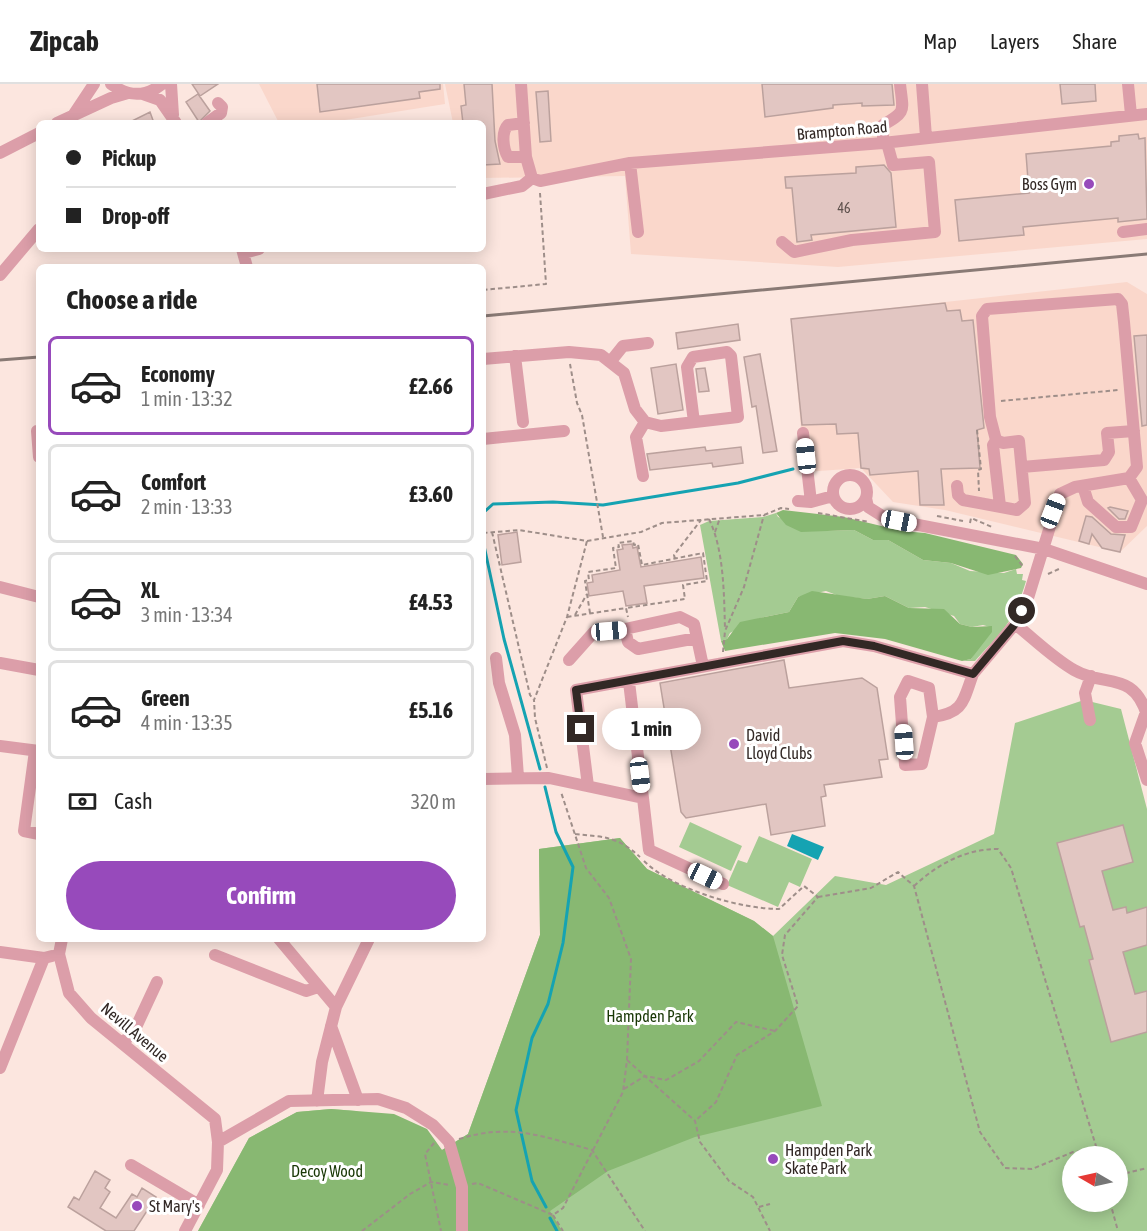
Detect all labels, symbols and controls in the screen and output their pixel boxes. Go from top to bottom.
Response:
text: Zipcab [30,25,99,57]
text: Map [923,29,957,53]
text: Layers [990,29,1040,53]
text: Share [1073,29,1117,53]
street label: Brampton Road [796,117,888,144]
text: Pickup [102,145,157,171]
place label: Boss Gym [1022,175,1077,194]
marker: Boss Gym [1082,177,1096,191]
house number: 46 [837,200,851,216]
text: Drop-off [102,203,169,229]
text: Choose a ride [66,284,198,315]
icon: car [69,359,123,413]
text: Economy [141,361,215,387]
text: £2.66 [409,373,453,399]
text: 1 min · 13:32 [141,387,233,410]
car [795,437,817,475]
icon: car [69,467,123,521]
text: Comfort [141,469,206,495]
text: £3.60 [409,481,453,507]
car [1038,491,1068,531]
text: 2 min · 13:33 [141,495,233,518]
car [880,509,918,533]
icon: car [69,575,123,629]
text: XL [141,577,159,603]
text: £4.53 [409,589,453,615]
route start [1008,597,1035,624]
text: 3 min · 13:34 [141,603,233,626]
car [590,620,628,642]
icon: car [69,683,123,737]
text: Green [141,685,190,711]
text: £5.16 [409,697,453,723]
callout: 1 min [602,708,701,750]
text: 4 min · 13:35 [141,711,233,734]
route end [567,715,594,742]
text: 1 min [631,717,672,740]
car [894,723,914,761]
place label: David Lloyd Clubs [746,726,813,763]
marker: David Lloyd Clubs [727,737,741,751]
car [629,756,651,794]
icon: cash [66,785,99,818]
text: Cash [114,788,153,814]
text: 320 m [411,790,456,813]
car [685,860,725,892]
button: Confirm [66,861,456,930]
street label: Nevill Avenue [98,999,172,1065]
park label: Hampden Park [606,1007,694,1026]
place label: Hampden Park Skate Park [785,1141,872,1177]
north arrow [1062,1146,1128,1212]
map controls [1062,1146,1128,1212]
marker: Hampden Park Skate Park [766,1152,780,1166]
park label: Decoy Wood [291,1162,363,1181]
place label: St Mary's [149,1197,201,1216]
marker: St Mary's [130,1199,144,1213]

